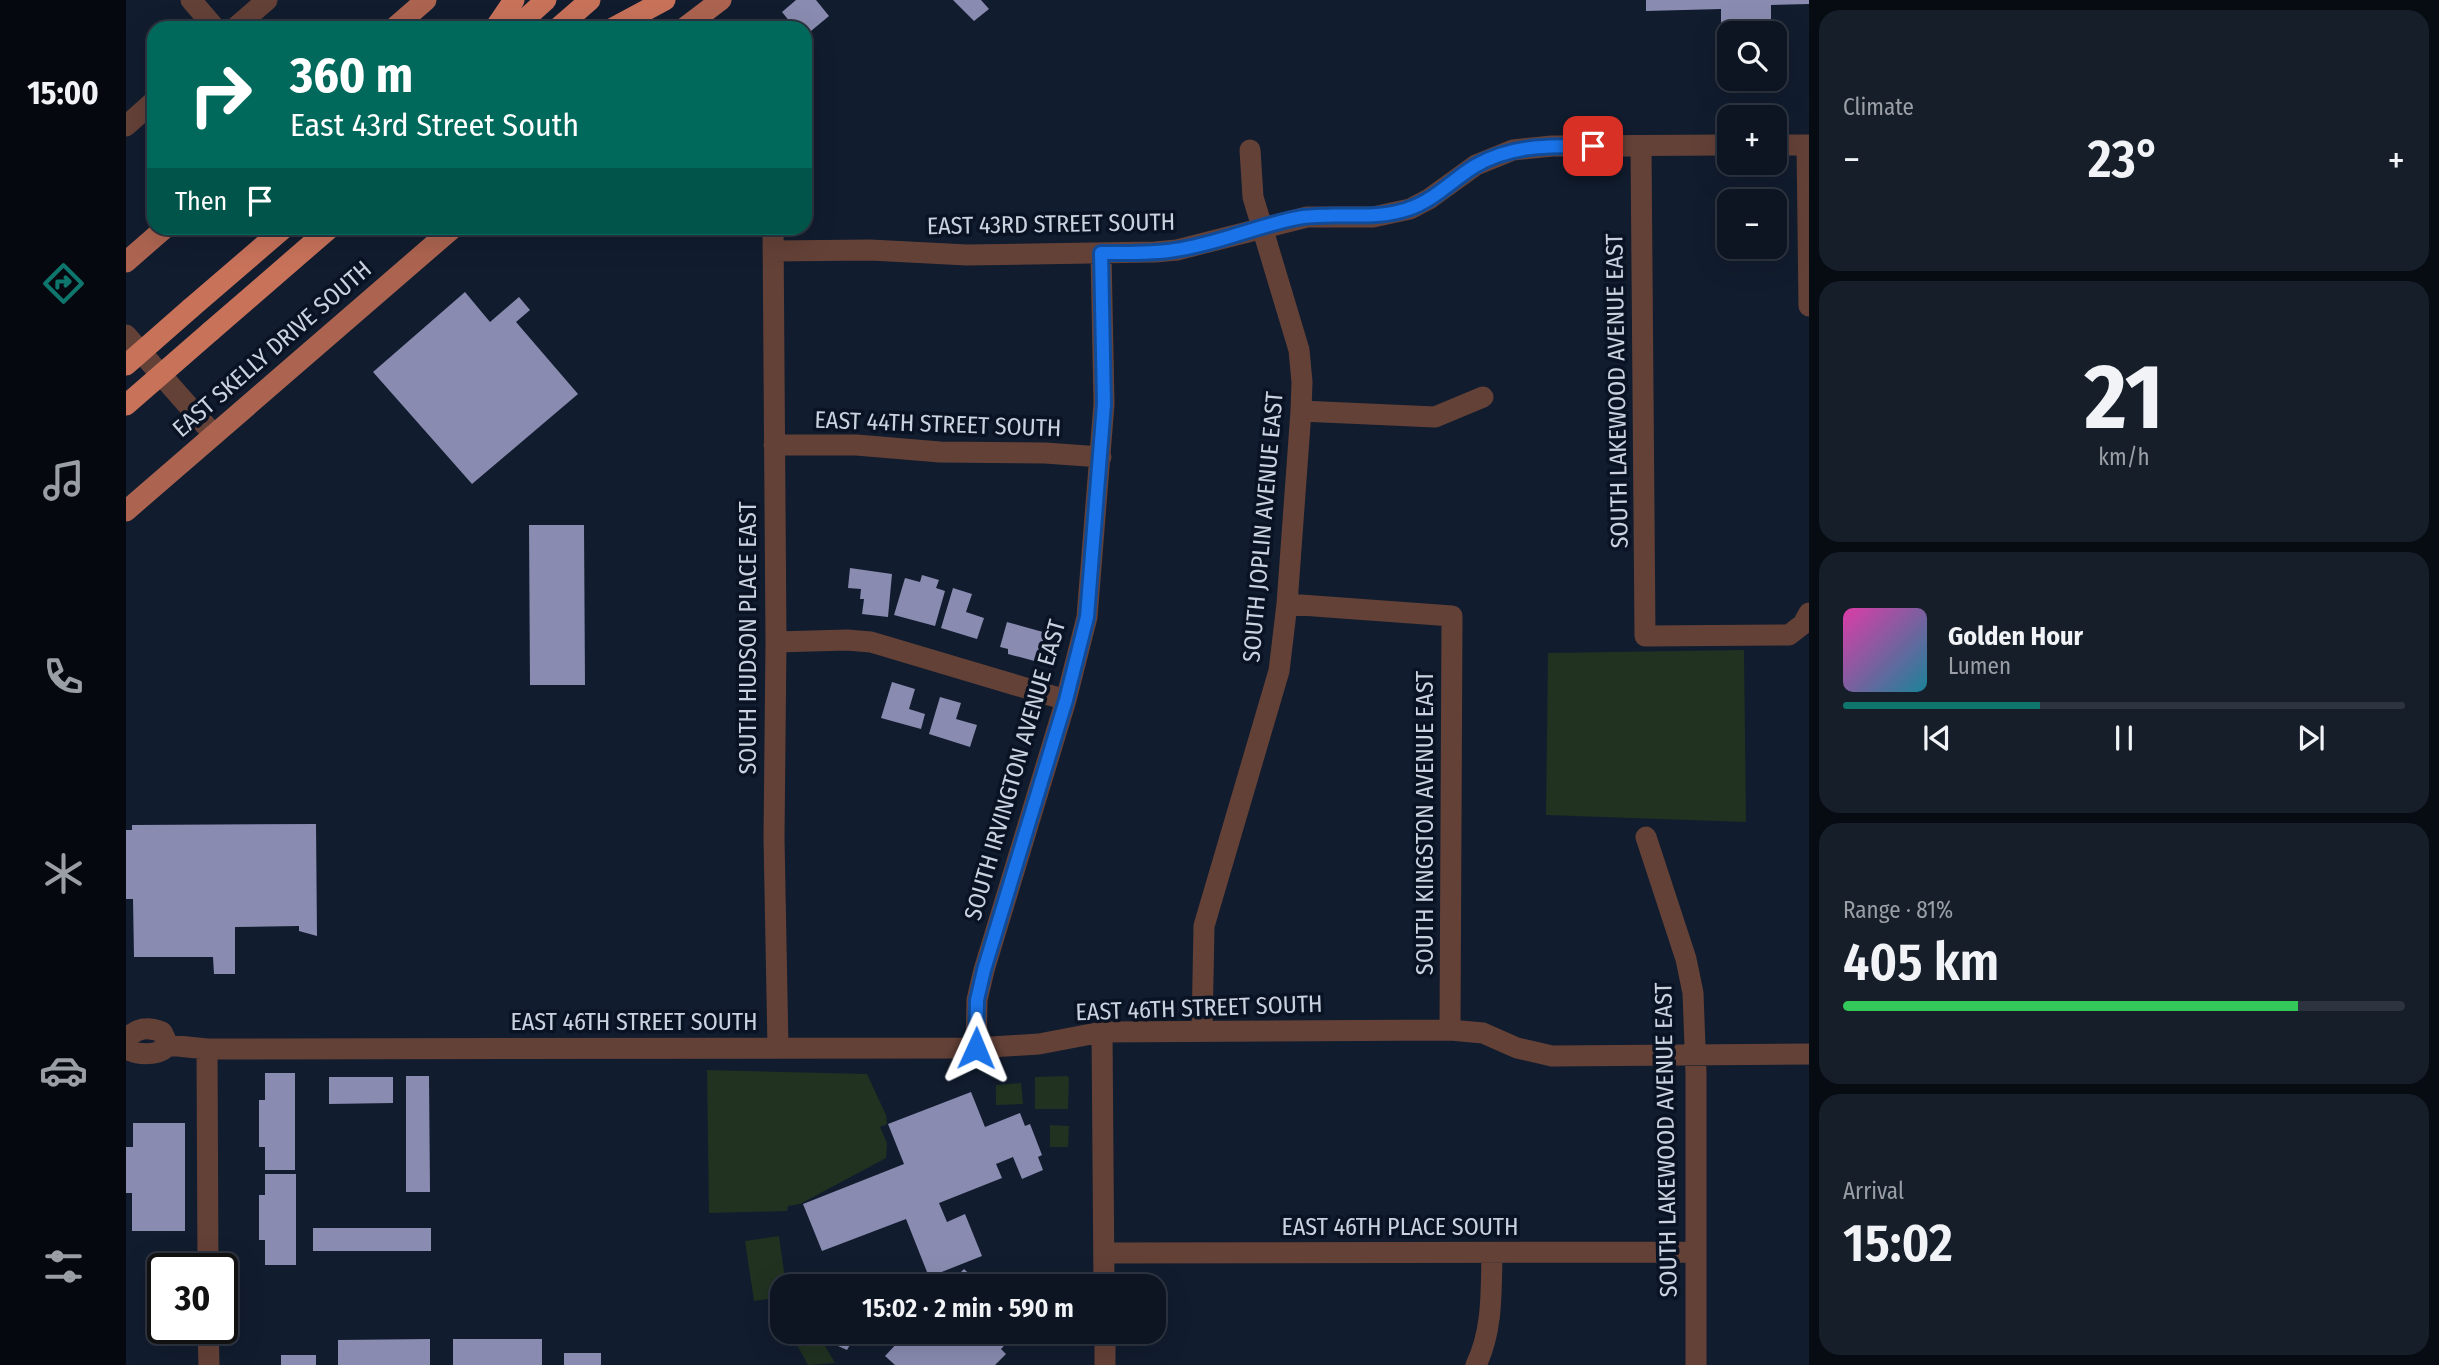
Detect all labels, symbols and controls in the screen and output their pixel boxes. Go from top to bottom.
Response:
map controls [1717,21,1787,259]
button: search [1717,21,1787,91]
text: 360 m [290,46,413,105]
icon: right [175,49,266,140]
text: 15:00 [27,74,99,112]
text: Climate [1843,93,1914,121]
button: + [1717,105,1787,175]
text: East 43rd Street South [290,106,579,144]
pin [1563,116,1623,176]
icon: arrive [1574,127,1612,165]
text: 23° [2088,128,2160,191]
text: − [1843,137,1860,183]
text: + [2388,137,2405,183]
icon: arrive [241,182,279,220]
text: Then [175,186,227,217]
button: − [1717,189,1787,259]
street label: EAST 43RD STREET SOUTH [927,208,1175,240]
street label: SOUTH LAKEWOOD AVENUE EAST [1600,233,1634,549]
street label: EAST SKELLY DRIVE SOUTH [167,255,377,443]
icon: directions [39,259,88,308]
text: 21 [2084,343,2164,452]
street label: SOUTH JOPLIN AVENUE EAST [1237,391,1289,663]
street label: EAST 44TH STREET SOUTH [814,406,1062,442]
text: km/h [2098,443,2150,471]
icon: music [39,456,88,505]
street label: SOUTH HUDSON PLACE EAST [734,501,762,775]
street label: SOUTH IRVINGTON AVENUE EAST [959,617,1071,923]
text: Golden Hour [1948,621,2083,652]
icon: phone [39,652,88,701]
text: Lumen [1948,652,2011,680]
street label: SOUTH KINGSTON AVENUE EAST [1411,671,1439,975]
icon: previous [1918,719,1956,757]
icon: pause [2105,719,2143,757]
icon: next [2292,719,2330,757]
icon: climate [39,849,88,898]
text: Range · 81% [1843,896,1953,924]
text: 405 km [1843,931,1999,994]
street label: SOUTH LAKEWOOD AVENUE EAST [1649,982,1683,1298]
street label: EAST 46TH STREET SOUTH [1075,990,1323,1026]
street label: EAST 46TH STREET SOUTH [510,1008,758,1036]
position arrow [939,1011,1013,1085]
icon: car [39,1046,88,1095]
text: Arrival [1843,1177,1904,1205]
text: 15:02 [1843,1212,1953,1275]
street label: EAST 46TH PLACE SOUTH [1281,1213,1519,1241]
icon: filters [39,1242,88,1291]
speed limit sign: 30 [147,1253,238,1344]
text: 15:02 · 2 min · 590 m [862,1293,1074,1324]

